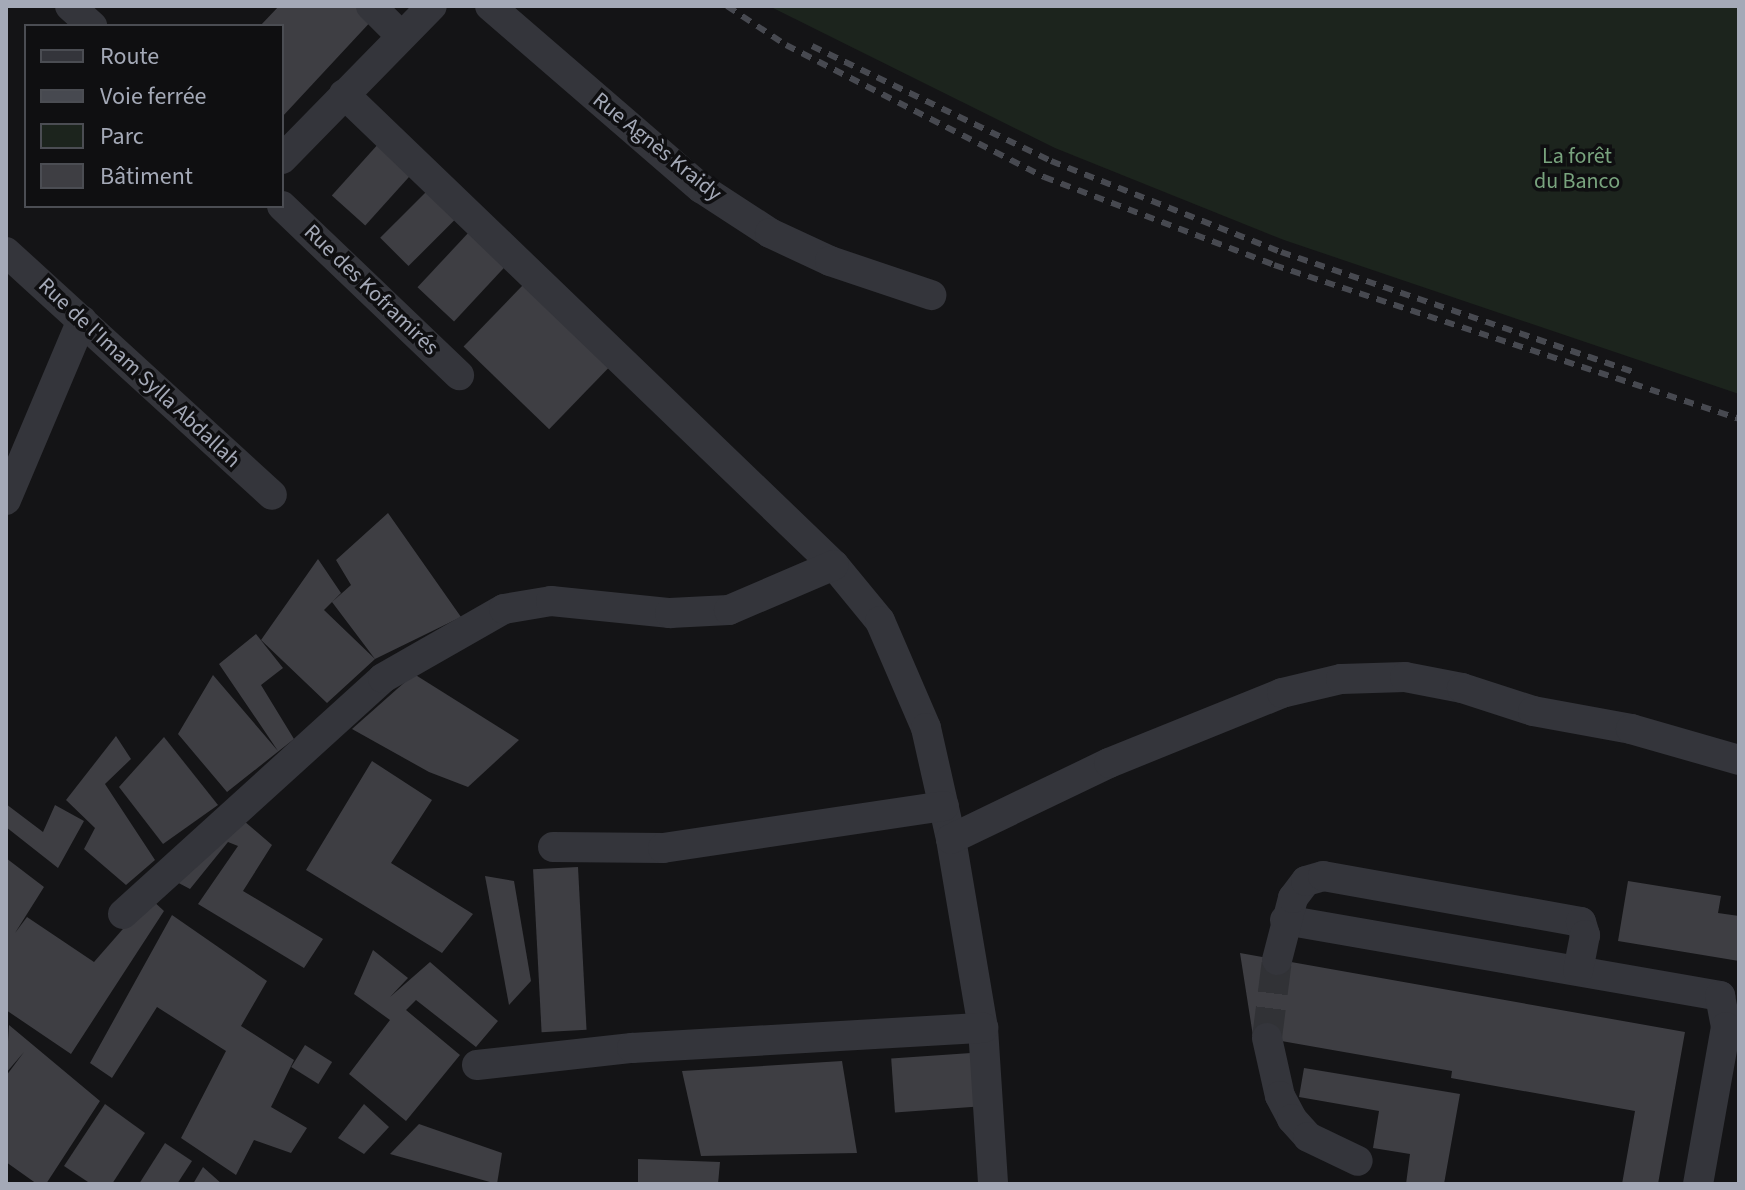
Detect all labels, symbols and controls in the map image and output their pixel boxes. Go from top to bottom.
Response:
legend [24,24,284,208]
text: Route [100,39,159,74]
text: Voie ferrée [100,79,207,114]
street label: Rue Agnès Kraidy [587,87,727,207]
text: Parc [100,119,144,154]
park label: La forêt du Banco [1534,143,1620,194]
text: Bâtiment [100,159,193,194]
street label: Rue des Koframirés [298,219,444,361]
street label: Rue de l'Imam Sylla Abdallah [33,272,245,474]

